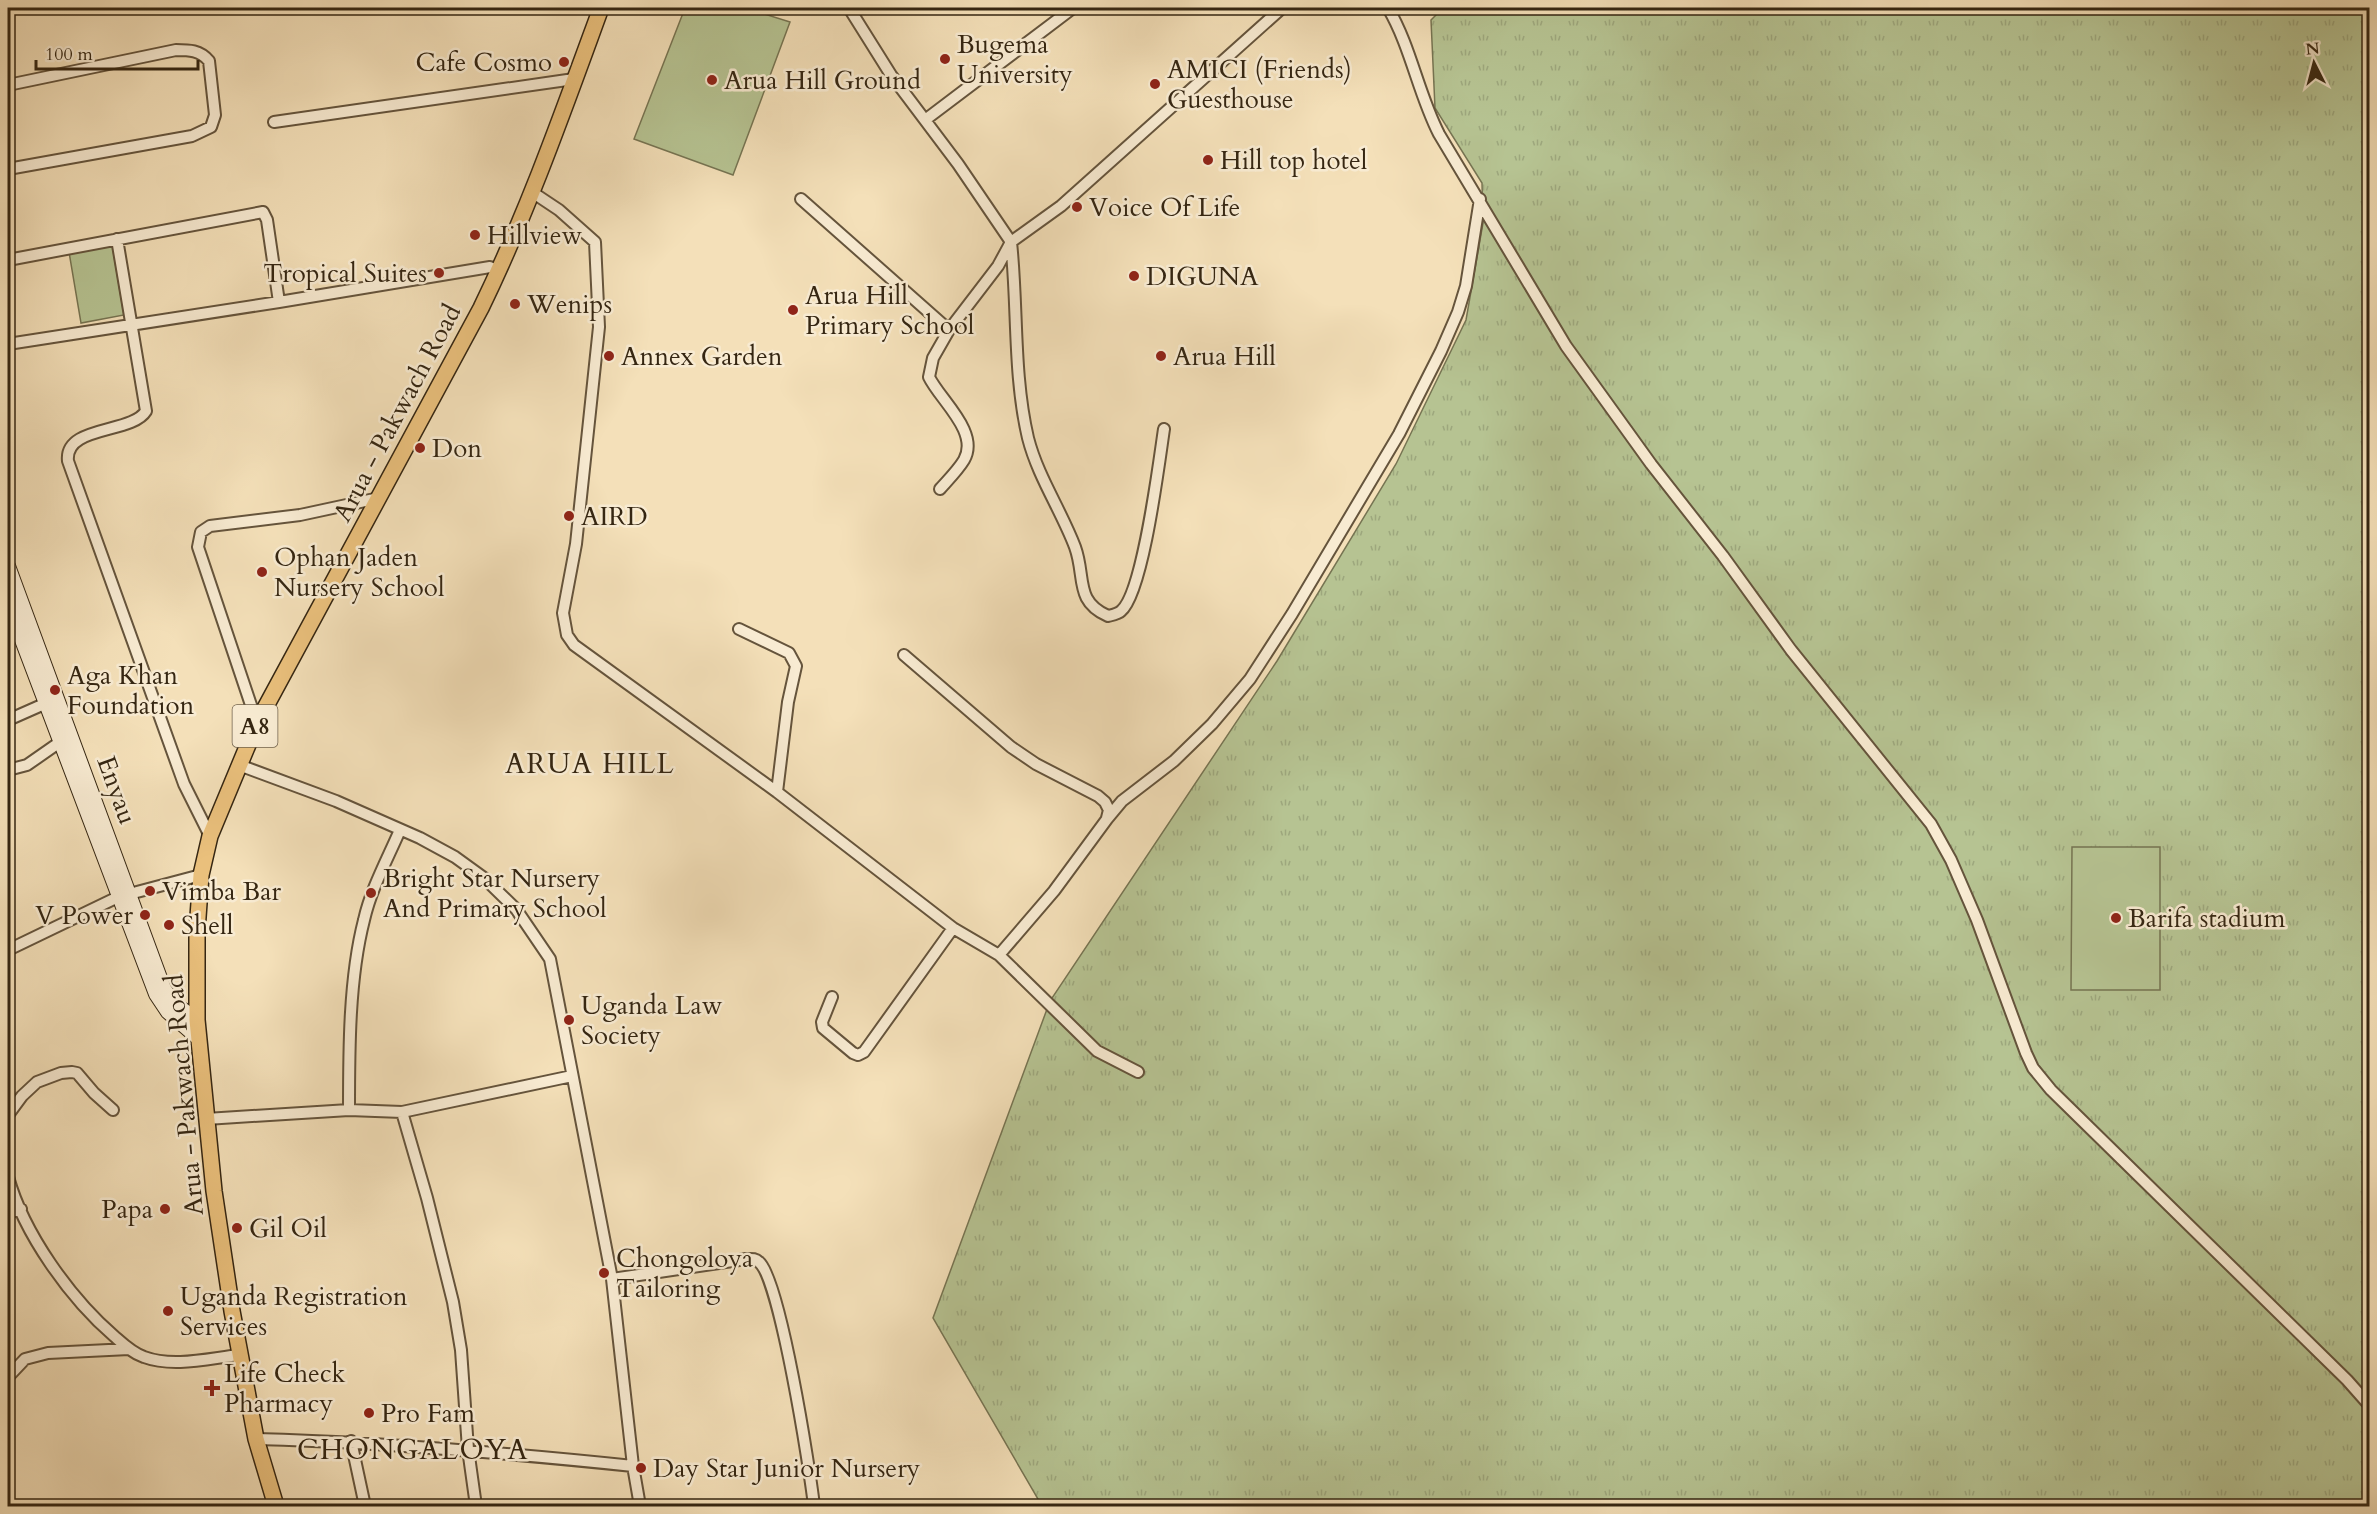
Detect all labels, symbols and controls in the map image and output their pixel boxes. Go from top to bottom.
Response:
place label: Bugema University [957,27,1073,92]
scale bar [36,33,198,71]
north arrow [2284,33,2344,93]
text: N [2304,37,2321,61]
text: 100 m [45,42,93,67]
place label: Cafe Cosmo [416,45,552,80]
marker: Bugema University [938,52,952,66]
place label: AMICI (Friends) Guesthouse [1167,52,1352,117]
marker: Cafe Cosmo [557,55,571,69]
place label: Arua Hill Ground [724,63,921,98]
marker: Arua Hill Ground [705,73,719,87]
marker: AMICI (Friends) Guesthouse [1148,77,1162,91]
place label: Hill top hotel [1220,143,1368,178]
marker: Hill top hotel [1201,153,1215,167]
place label: Voice Of Life [1089,190,1240,225]
marker: Voice Of Life [1070,200,1084,214]
place label: Hillview [487,218,583,253]
marker: Hillview [468,228,482,242]
place label: Tropical Suites [263,256,427,291]
place label: DIGUNA [1146,259,1259,294]
marker: Tropical Suites [432,266,446,280]
marker: DIGUNA [1127,269,1141,283]
place label: Arua Hill Primary School [805,278,975,343]
place label: Wenips [526,287,612,322]
marker: Wenips [508,297,522,311]
street label: Arua - Pakwach Road [325,298,469,528]
marker: Arua Hill Primary School [786,303,800,317]
place label: Annex Garden [621,339,783,374]
place label: Arua Hill [1173,339,1276,374]
marker: Annex Garden [602,349,616,363]
marker: Arua Hill [1154,349,1168,363]
place label: Don [432,431,482,466]
marker: Don [413,441,427,455]
place label: AIRD [581,499,648,534]
marker: AIRD [562,509,576,523]
place label: Ophan Jaden Nursery School [274,540,445,605]
marker: Ophan Jaden Nursery School [255,565,269,579]
place label: Aga Khan Foundation [67,658,195,723]
marker: Aga Khan Foundation [48,683,62,697]
road number: A8 [232,705,278,747]
district label: ARUA HILL [505,745,675,783]
street label: Enyau [89,751,145,829]
place label: Bright Star Nursery And Primary School [383,861,607,926]
place label: Vimba Bar [162,874,281,909]
marker: Vimba Bar [143,884,157,898]
marker: Bright Star Nursery And Primary School [364,886,378,900]
place label: V Power [35,898,134,933]
place label: Barifa stadium [2128,901,2285,936]
marker: V Power [138,908,152,922]
place label: Shell [181,908,234,943]
marker: Barifa stadium [2109,911,2123,925]
marker: Shell [162,918,176,932]
street label: Arua - Pakwach Road [156,973,212,1217]
place label: Uganda Law Society [581,988,723,1053]
marker: Uganda Law Society [562,1013,576,1027]
place label: Papa [101,1192,153,1227]
marker: Papa [158,1202,172,1216]
place label: Gil Oil [249,1211,327,1246]
marker: Gil Oil [230,1221,244,1235]
place label: Chongoloya Tailoring [616,1241,753,1306]
marker: Chongoloya Tailoring [597,1266,611,1280]
place label: Uganda Registration Services [180,1279,408,1344]
marker: Uganda Registration Services [161,1304,175,1318]
place label: Life Check Pharmacy [224,1356,346,1421]
marker: Life Check Pharmacy [205,1381,219,1395]
place label: Pro Fam [381,1396,475,1431]
marker: Pro Fam [362,1406,376,1420]
district label: CHONGALOYA [297,1431,529,1469]
place label: Day Star Junior Nursery [653,1451,921,1486]
marker: Day Star Junior Nursery [634,1461,648,1475]

